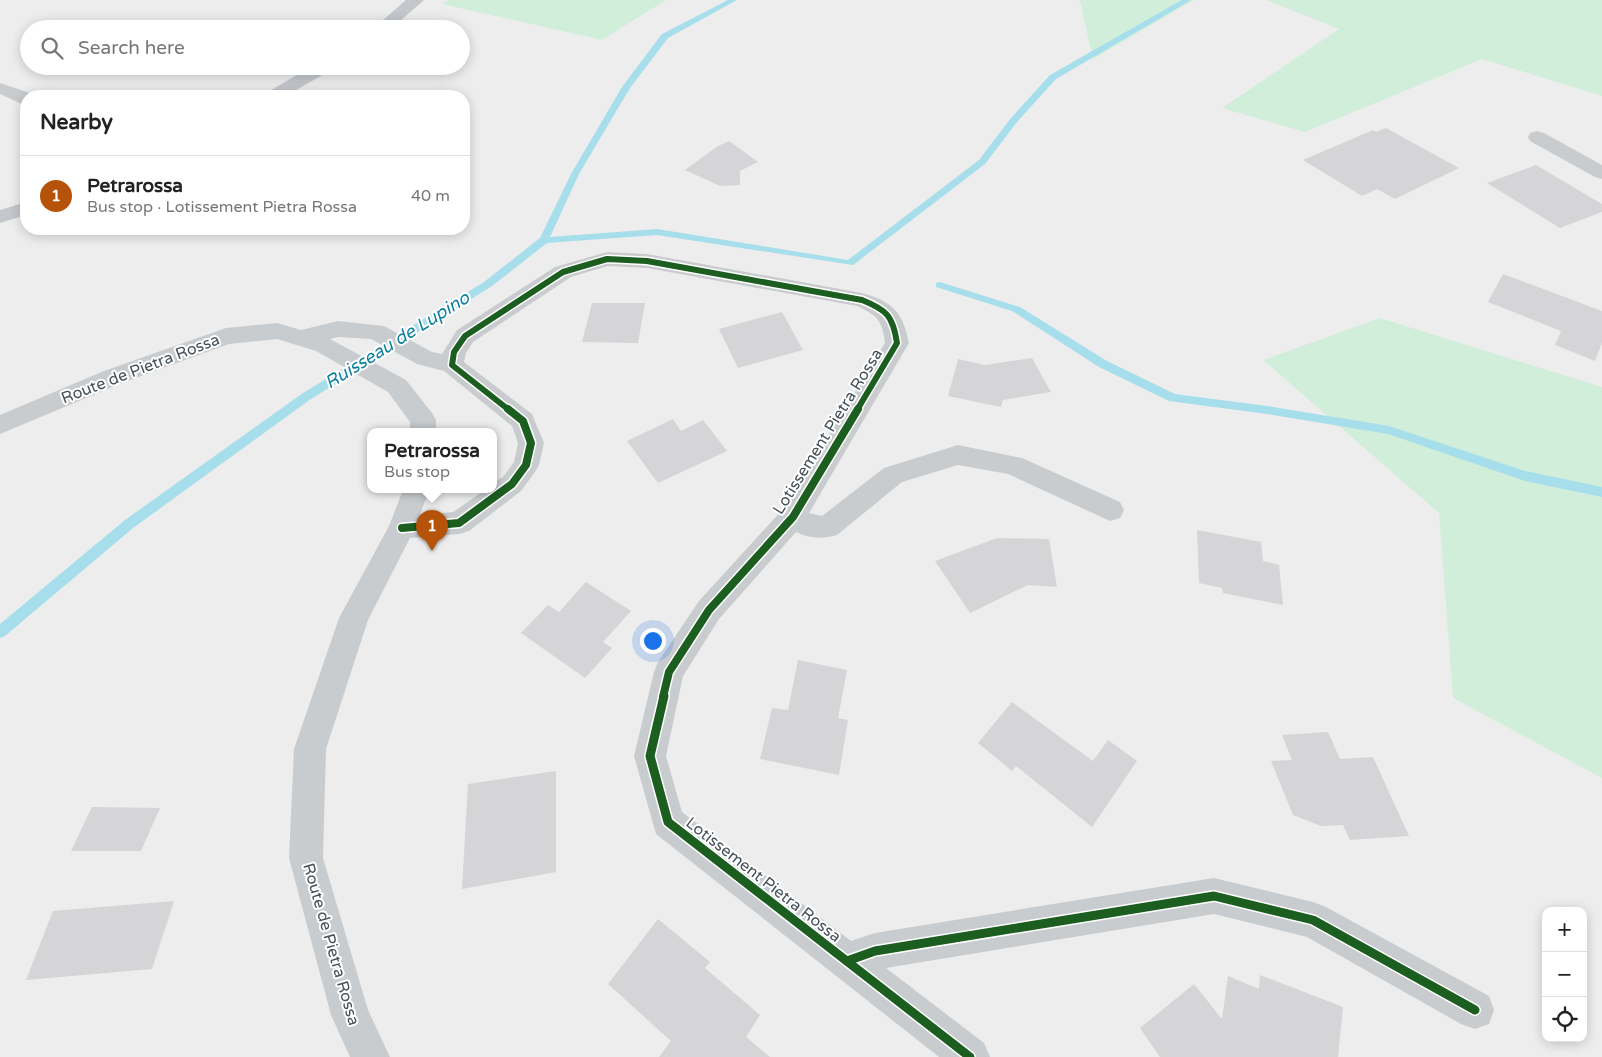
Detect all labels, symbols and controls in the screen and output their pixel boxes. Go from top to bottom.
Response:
search box [20,20,470,75]
icon: search [38,34,66,62]
text: Search here [78,37,185,59]
text: Nearby [40,110,113,135]
text: Petrarossa [87,175,183,197]
text: 1 [51,186,61,206]
text: 40 m [411,186,450,206]
text: Bus stop · Lotissement Pietra Rossa [87,197,357,217]
water label: Ruisseau de Lupino [320,286,474,394]
street label: Route de Pietra Rossa [58,330,222,408]
street label: Lotissement Pietra Rossa [769,345,887,518]
popup [367,428,497,493]
text: Petrarossa [384,440,480,462]
text: Bus stop [384,462,450,482]
pin: 1 [416,510,448,551]
your location [640,628,666,654]
street label: Lotissement Pietra Rossa [682,813,845,947]
street label: Route de Pietra Rossa [298,861,364,1028]
map controls [1542,907,1587,1042]
button: + [1542,907,1587,952]
button: − [1542,952,1587,997]
button: locate [1542,997,1587,1042]

